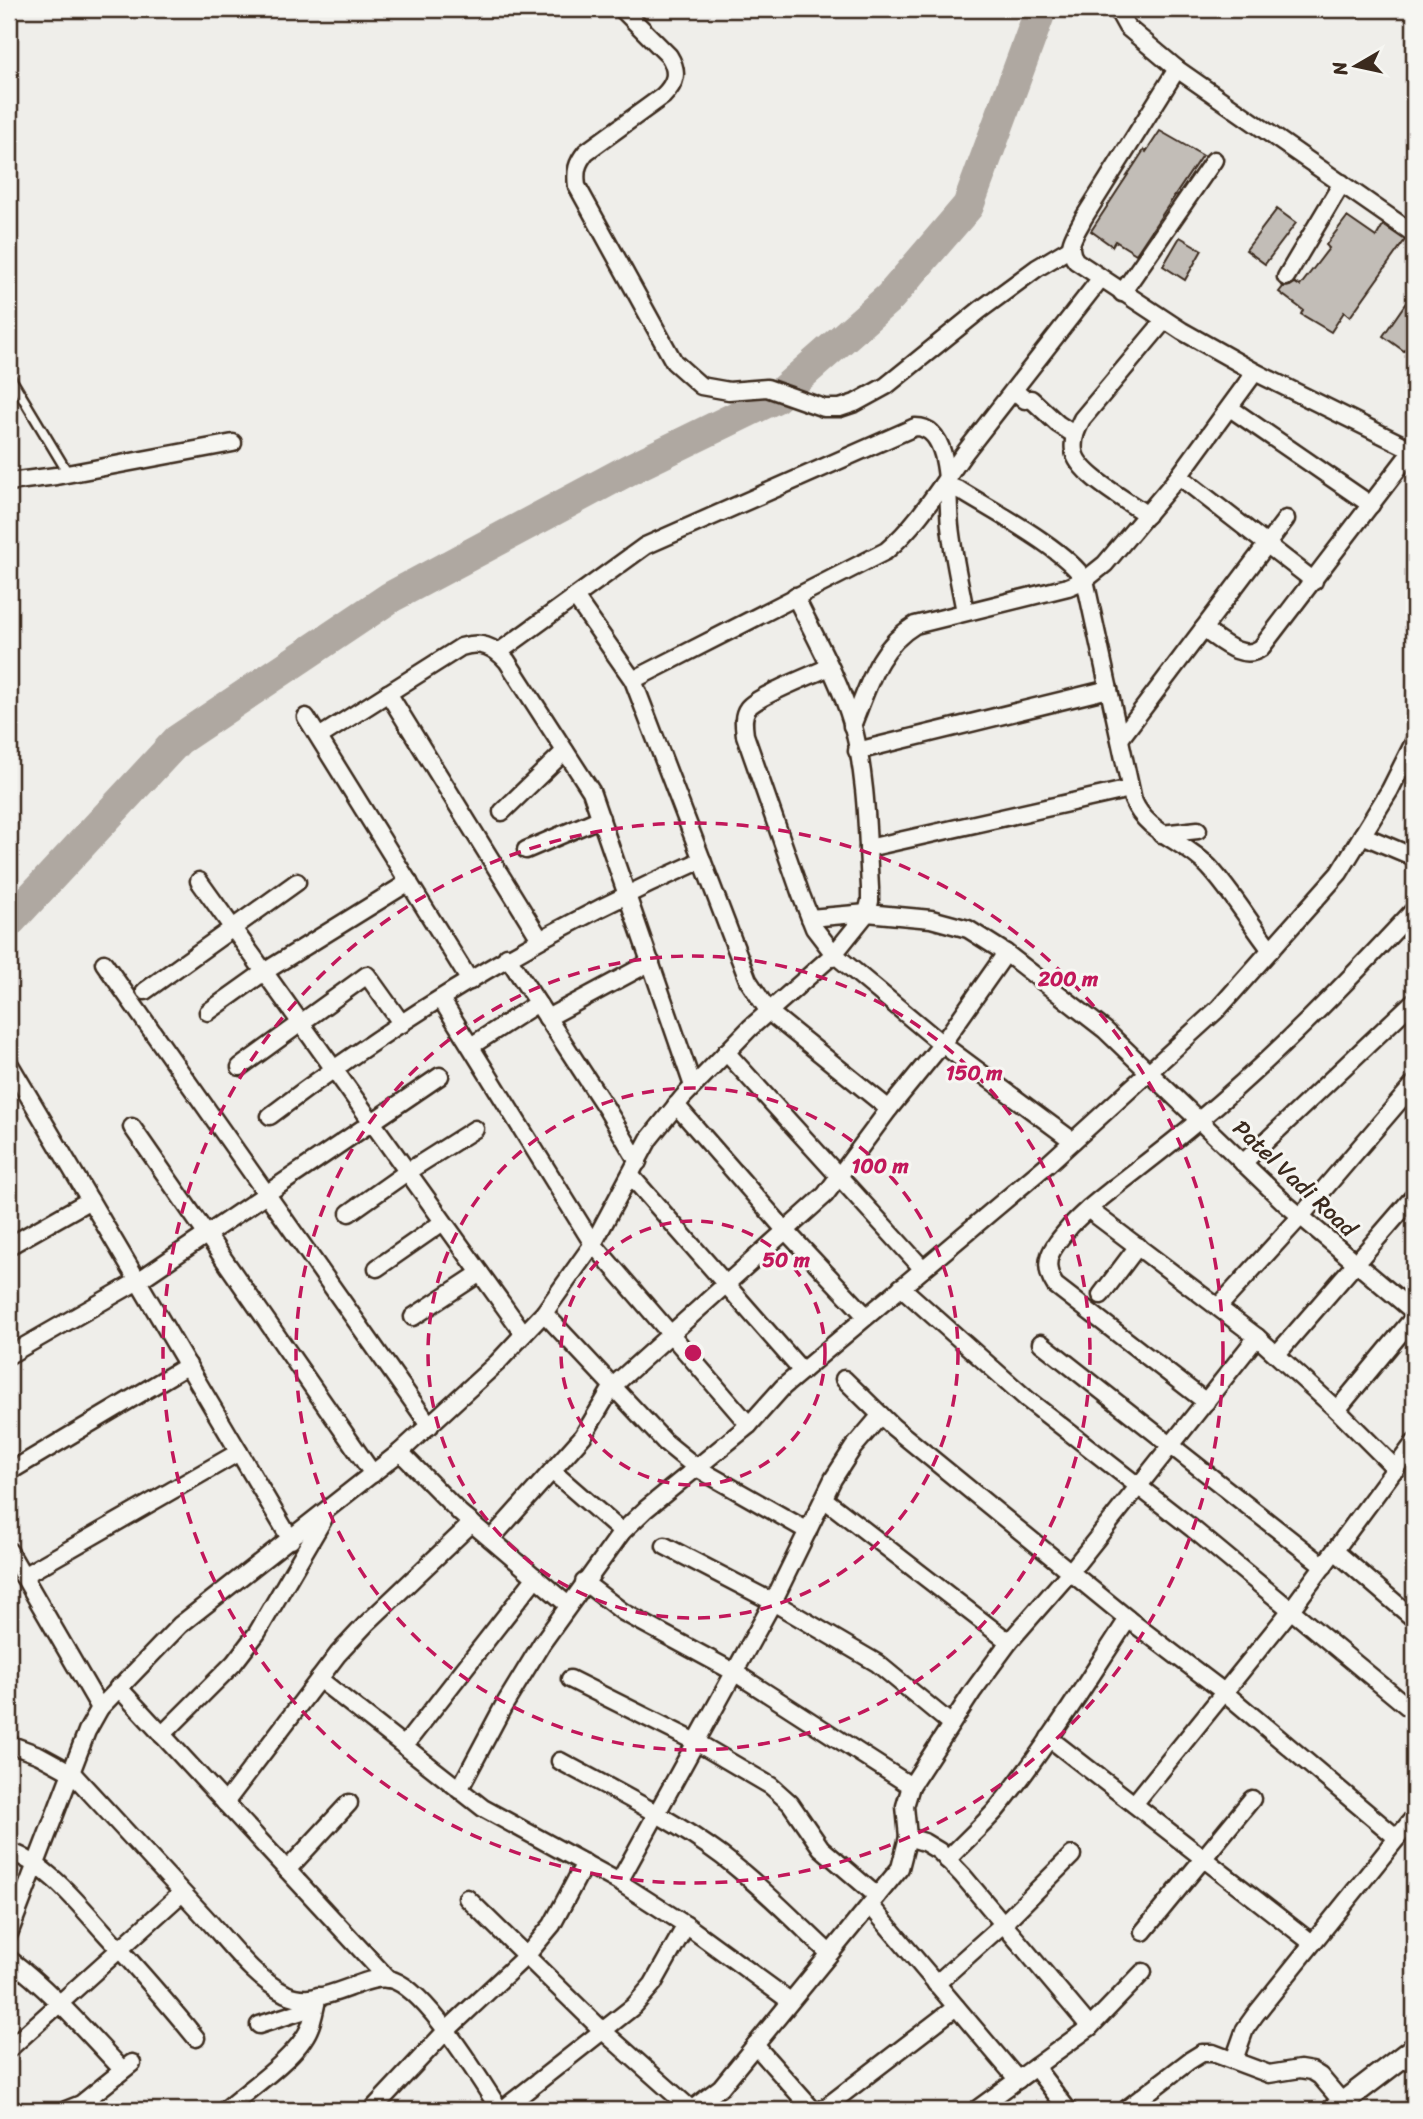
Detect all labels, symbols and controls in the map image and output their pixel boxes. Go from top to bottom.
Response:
north arrow [1322,32,1392,102]
text: N [1322,59,1357,79]
text: 200 m [1037,960,1099,998]
text: 150 m [946,1054,1003,1092]
street label: Patel Vadi Road [1223,1109,1368,1249]
text: 100 m [851,1147,909,1185]
text: 50 m [762,1241,811,1279]
centre of rings [681,1341,705,1365]

